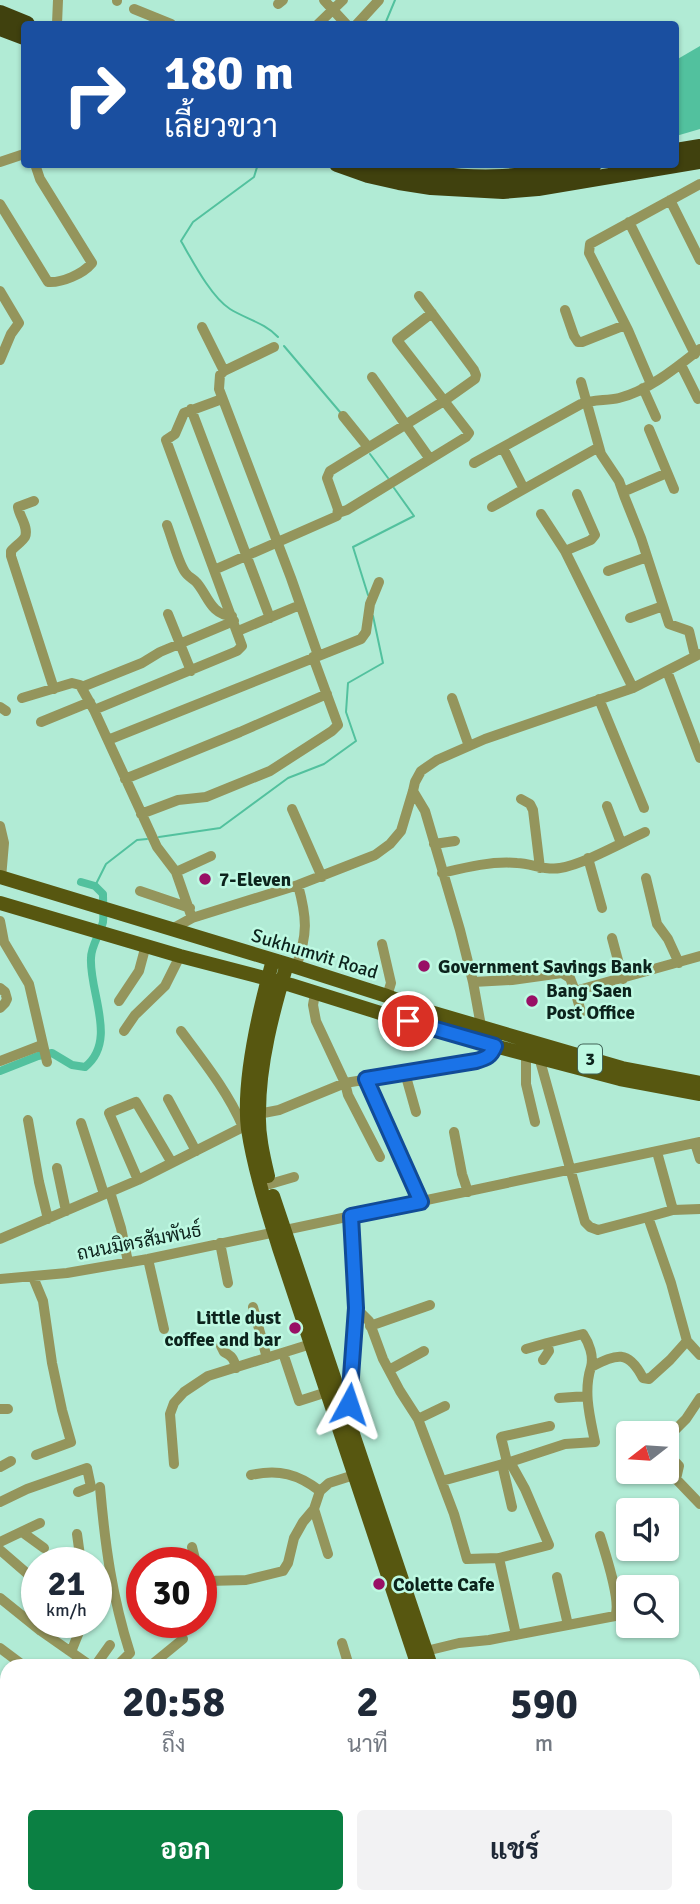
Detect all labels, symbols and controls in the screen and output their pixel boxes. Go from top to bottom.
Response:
text: 180 m [164,43,294,103]
icon: right [49,49,140,140]
text: เลี้ยวขวา [164,107,278,146]
place label: 7-Eleven [219,868,291,892]
marker: 7-Eleven [197,871,213,887]
street label: Sukhumvit Road [249,923,381,985]
place label: Government Savings Bank [438,955,652,979]
marker: Government Savings Bank [416,958,432,974]
place label: Bang Saen Post Office [546,979,635,1025]
pin [378,991,438,1051]
marker: Bang Saen Post Office [524,993,540,1009]
icon: arrive [389,1002,427,1040]
road number: 3 [578,1044,602,1074]
street label: ถนนมิตรสัมพันธ์ [75,1217,204,1266]
place label: Little dust coffee and bar [165,1306,281,1352]
marker: Little dust coffee and bar [287,1320,303,1336]
position arrow [312,1367,386,1441]
north arrow [616,1421,679,1484]
map controls [616,1421,679,1638]
button: sound [616,1498,679,1561]
speed limit sign: 30 [126,1547,217,1638]
text: 21 [48,1562,85,1605]
place label: Colette Cafe [393,1573,495,1597]
button: search [616,1575,679,1638]
marker: Colette Cafe [371,1576,387,1592]
text: km/h [46,1599,87,1621]
text: 20:58 [122,1677,225,1728]
text: 2 [356,1677,379,1728]
text: 590 [510,1679,578,1730]
text: m [535,1729,553,1758]
text: ถึง [162,1730,185,1759]
text: นาที [347,1730,388,1759]
button: ออก [28,1810,343,1890]
button: แชร์ [357,1810,672,1890]

